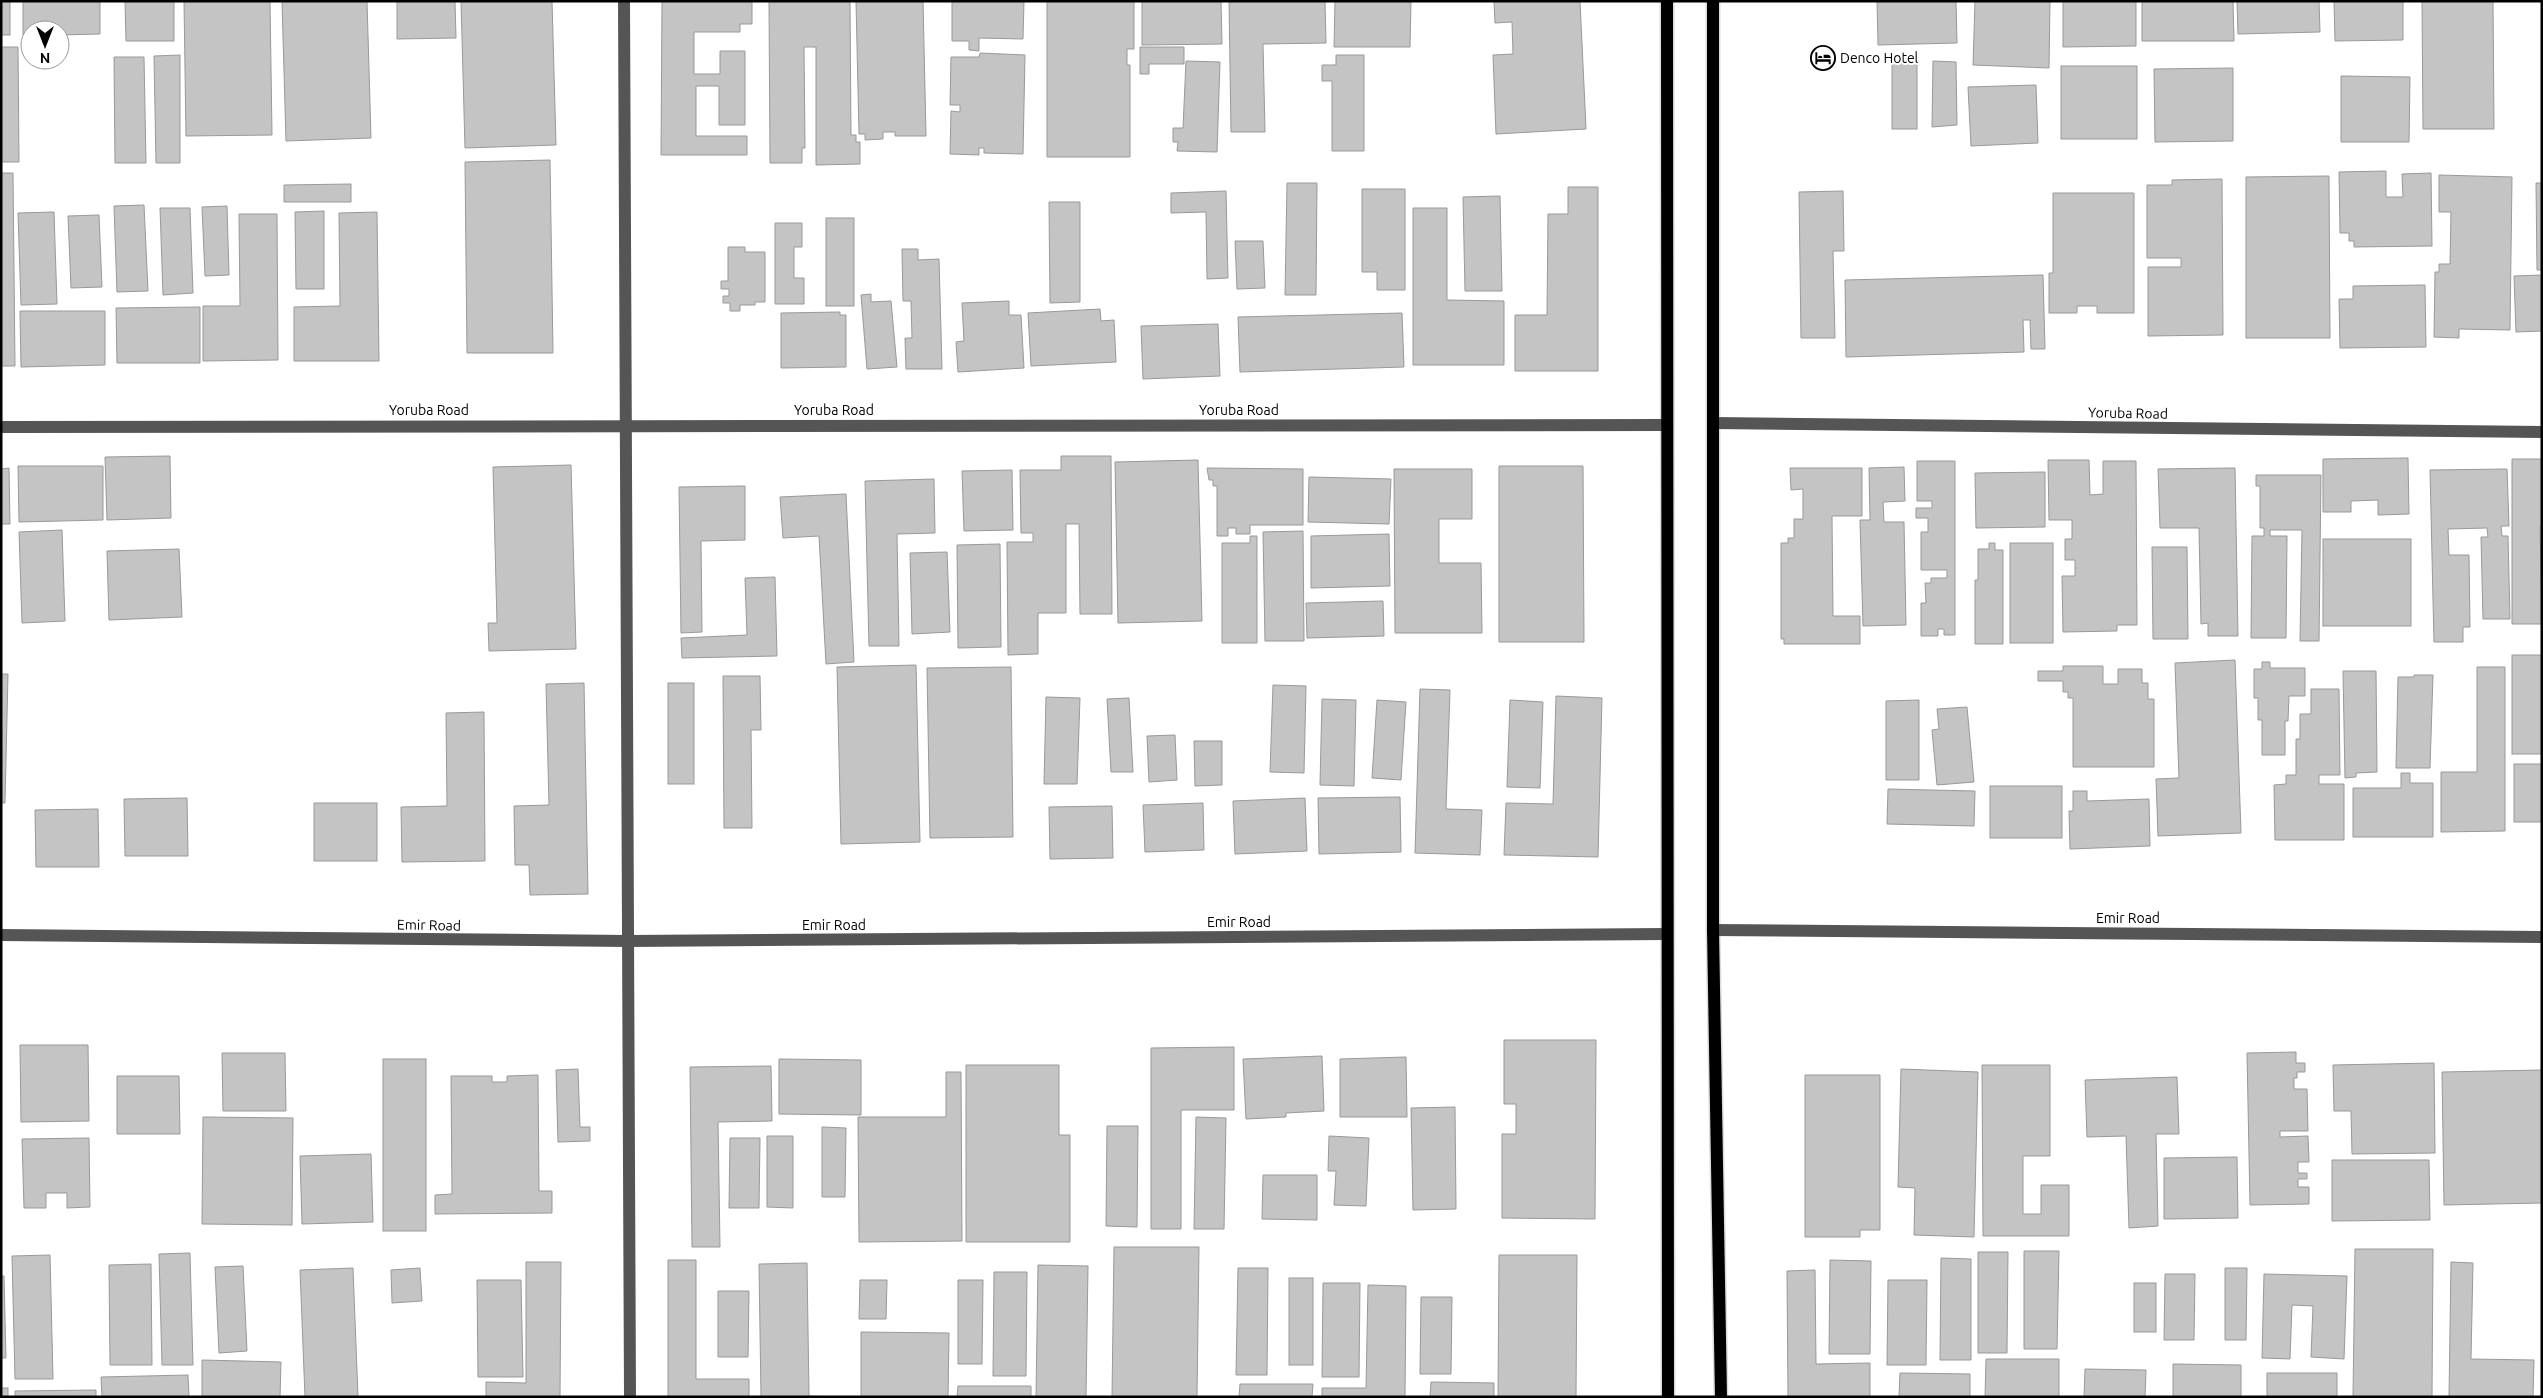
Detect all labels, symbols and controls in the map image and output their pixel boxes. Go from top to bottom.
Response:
north arrow [20,20,70,70]
hotel icon: Denco Hotel [1810,45,1836,71]
text: N [40,50,50,66]
place label: Denco Hotel [1840,50,1919,66]
street label: Yoruba Road [389,402,469,418]
street label: Yoruba Road [794,402,874,418]
street label: Yoruba Road [1199,402,1279,418]
street label: Yoruba Road [2088,404,2168,422]
street label: Emir Road [2096,910,2160,926]
street label: Emir Road [1207,914,1271,930]
street label: Emir Road [397,916,461,934]
street label: Emir Road [802,917,866,933]

